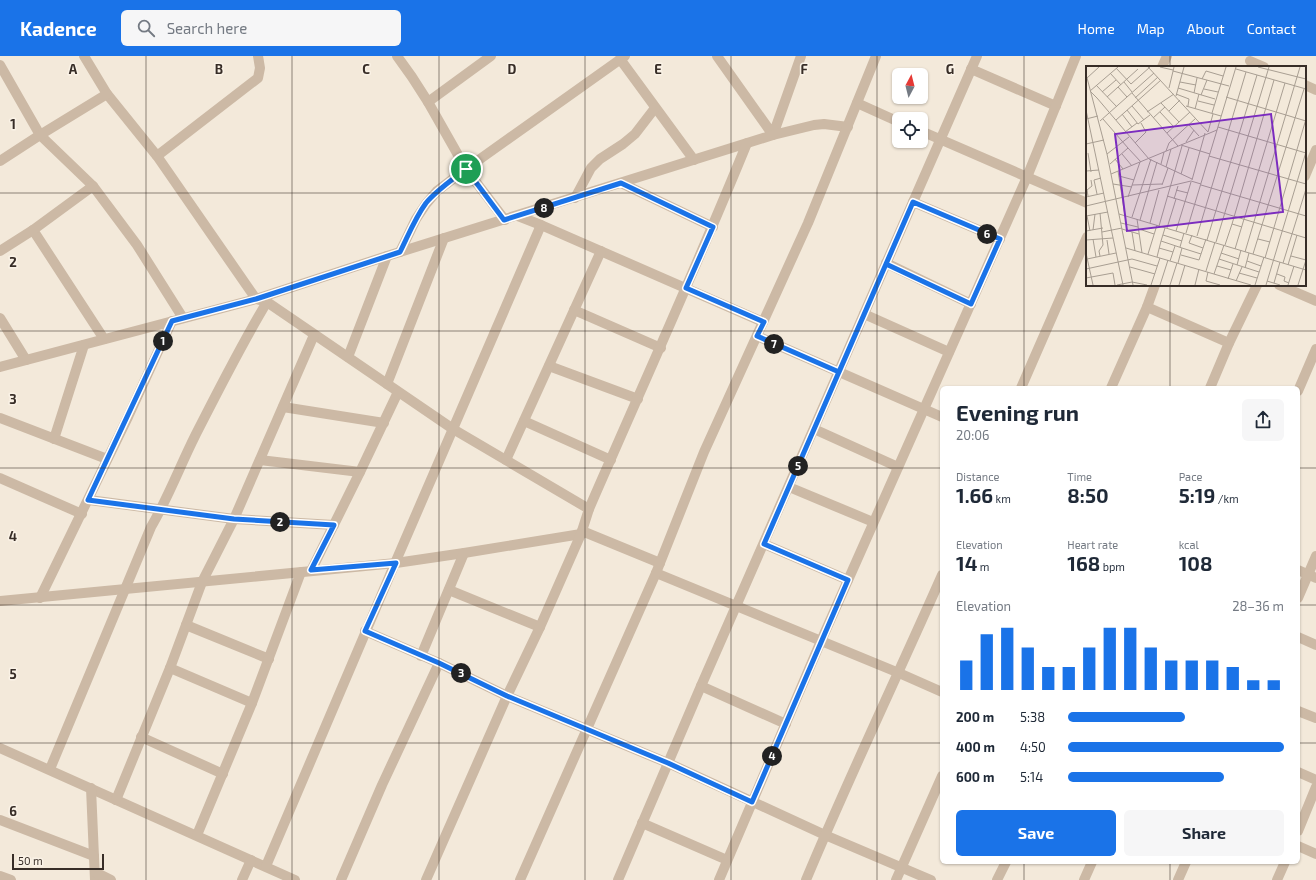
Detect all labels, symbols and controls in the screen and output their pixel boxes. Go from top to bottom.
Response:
search box [121,10,401,46]
text: Kadence [20,17,97,40]
icon: search [135,17,157,39]
text: Search here [167,19,247,37]
text: Home [1078,20,1115,37]
text: Map [1137,20,1165,37]
text: About [1187,20,1225,37]
text: Contact [1247,20,1296,37]
text: A [69,61,78,77]
text: B [215,61,223,77]
text: C [362,61,370,77]
text: D [508,61,517,77]
text: E [654,61,662,77]
text: F [800,61,808,77]
text: G [946,61,954,77]
inset map [1086,66,1306,286]
north arrow [892,68,928,104]
map controls [892,68,928,148]
button: locate [892,112,928,148]
text: 1 [10,116,16,132]
pin [449,152,483,186]
icon: arrive [455,158,477,180]
pin: 8 [534,198,554,218]
text: 8 [541,201,547,214]
pin: 6 [977,224,997,244]
text: 6 [984,227,990,240]
text: 2 [9,254,17,270]
pin: 1 [153,331,173,351]
text: 1 [161,334,165,347]
pin: 7 [764,334,784,354]
text: 7 [771,337,777,350]
text: 3 [9,391,17,407]
text: Evening run [956,399,1079,425]
button: share [1242,399,1284,441]
text: 20:06 [956,427,990,443]
pin: 5 [788,456,808,476]
text: 5 [795,459,801,472]
text: Distance [956,470,999,483]
text: Time [1067,470,1092,483]
text: Pace [1179,470,1202,483]
text: 1.66 [956,483,993,507]
text: 8:50 [1067,483,1109,507]
text: 5:19 [1179,483,1215,507]
text: km [993,492,1011,505]
text: /km [1215,492,1239,505]
pin: 2 [270,512,290,532]
text: 2 [277,515,283,528]
text: 4 [9,528,17,544]
text: Elevation [956,538,1003,551]
text: Heart rate [1067,538,1118,551]
text: kcal [1179,538,1199,551]
text: 14 [956,551,977,575]
text: 168 [1067,551,1100,575]
text: 108 [1179,551,1212,575]
text: m [977,560,989,573]
text: bpm [1100,560,1125,573]
text: Elevation [956,598,1011,614]
text: 28–36 m [1232,598,1284,614]
pin: 3 [451,663,471,683]
text: 5 [9,666,17,682]
text: 3 [458,666,464,679]
text: 200 m [956,709,994,725]
text: 5:38 [1020,709,1045,725]
text: 400 m [956,739,995,755]
text: 4:50 [1020,739,1046,755]
pin: 4 [762,746,782,766]
text: 4 [768,749,776,762]
text: 600 m [956,769,994,785]
text: 5:14 [1020,769,1043,785]
text: 6 [9,803,17,819]
button: Save [956,810,1116,856]
button: Share [1124,810,1284,856]
scale bar [12,852,104,871]
text: 50 m [18,854,43,867]

